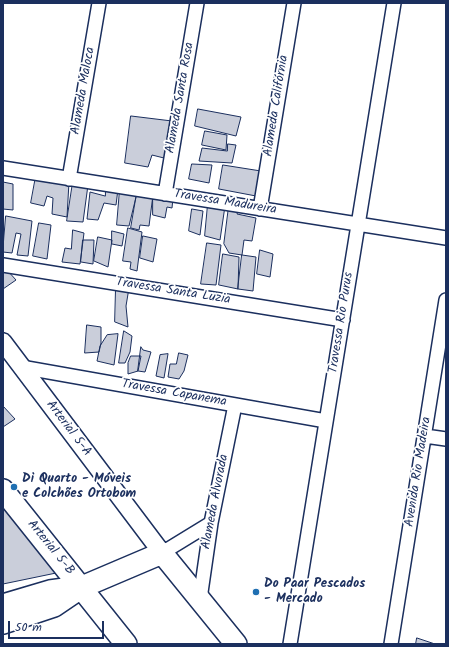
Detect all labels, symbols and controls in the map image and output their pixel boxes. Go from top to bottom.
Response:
street label: Alameda Santa Rosa [164,41,198,155]
street label: Alameda Maloca [69,46,99,136]
street label: Alameda Califórnia [261,54,293,158]
street label: Travessa Madureira [173,187,277,219]
street label: Travessa Rio Purus [326,271,358,375]
street label: Travessa Santa Luzia [115,275,231,309]
street label: Travessa Capanema [120,377,228,411]
street label: Arterial 5-A [42,398,94,460]
street label: Avenida Rio Madeira [403,416,435,528]
street label: Alameda Alvorada [199,453,233,551]
place label: Di Quarto - Móveis e Colchões Ortobom [22,472,136,503]
marker: Di Quarto - Móveis e Colchões Ortobom [9,482,19,492]
street label: Arterial 5-B [23,517,77,579]
place label: Do Paar Pescados - Mercado [264,577,365,608]
marker: Do Paar Pescados - Mercado [251,587,261,597]
scale bar [10,613,106,639]
text: 50 m [15,618,42,637]

